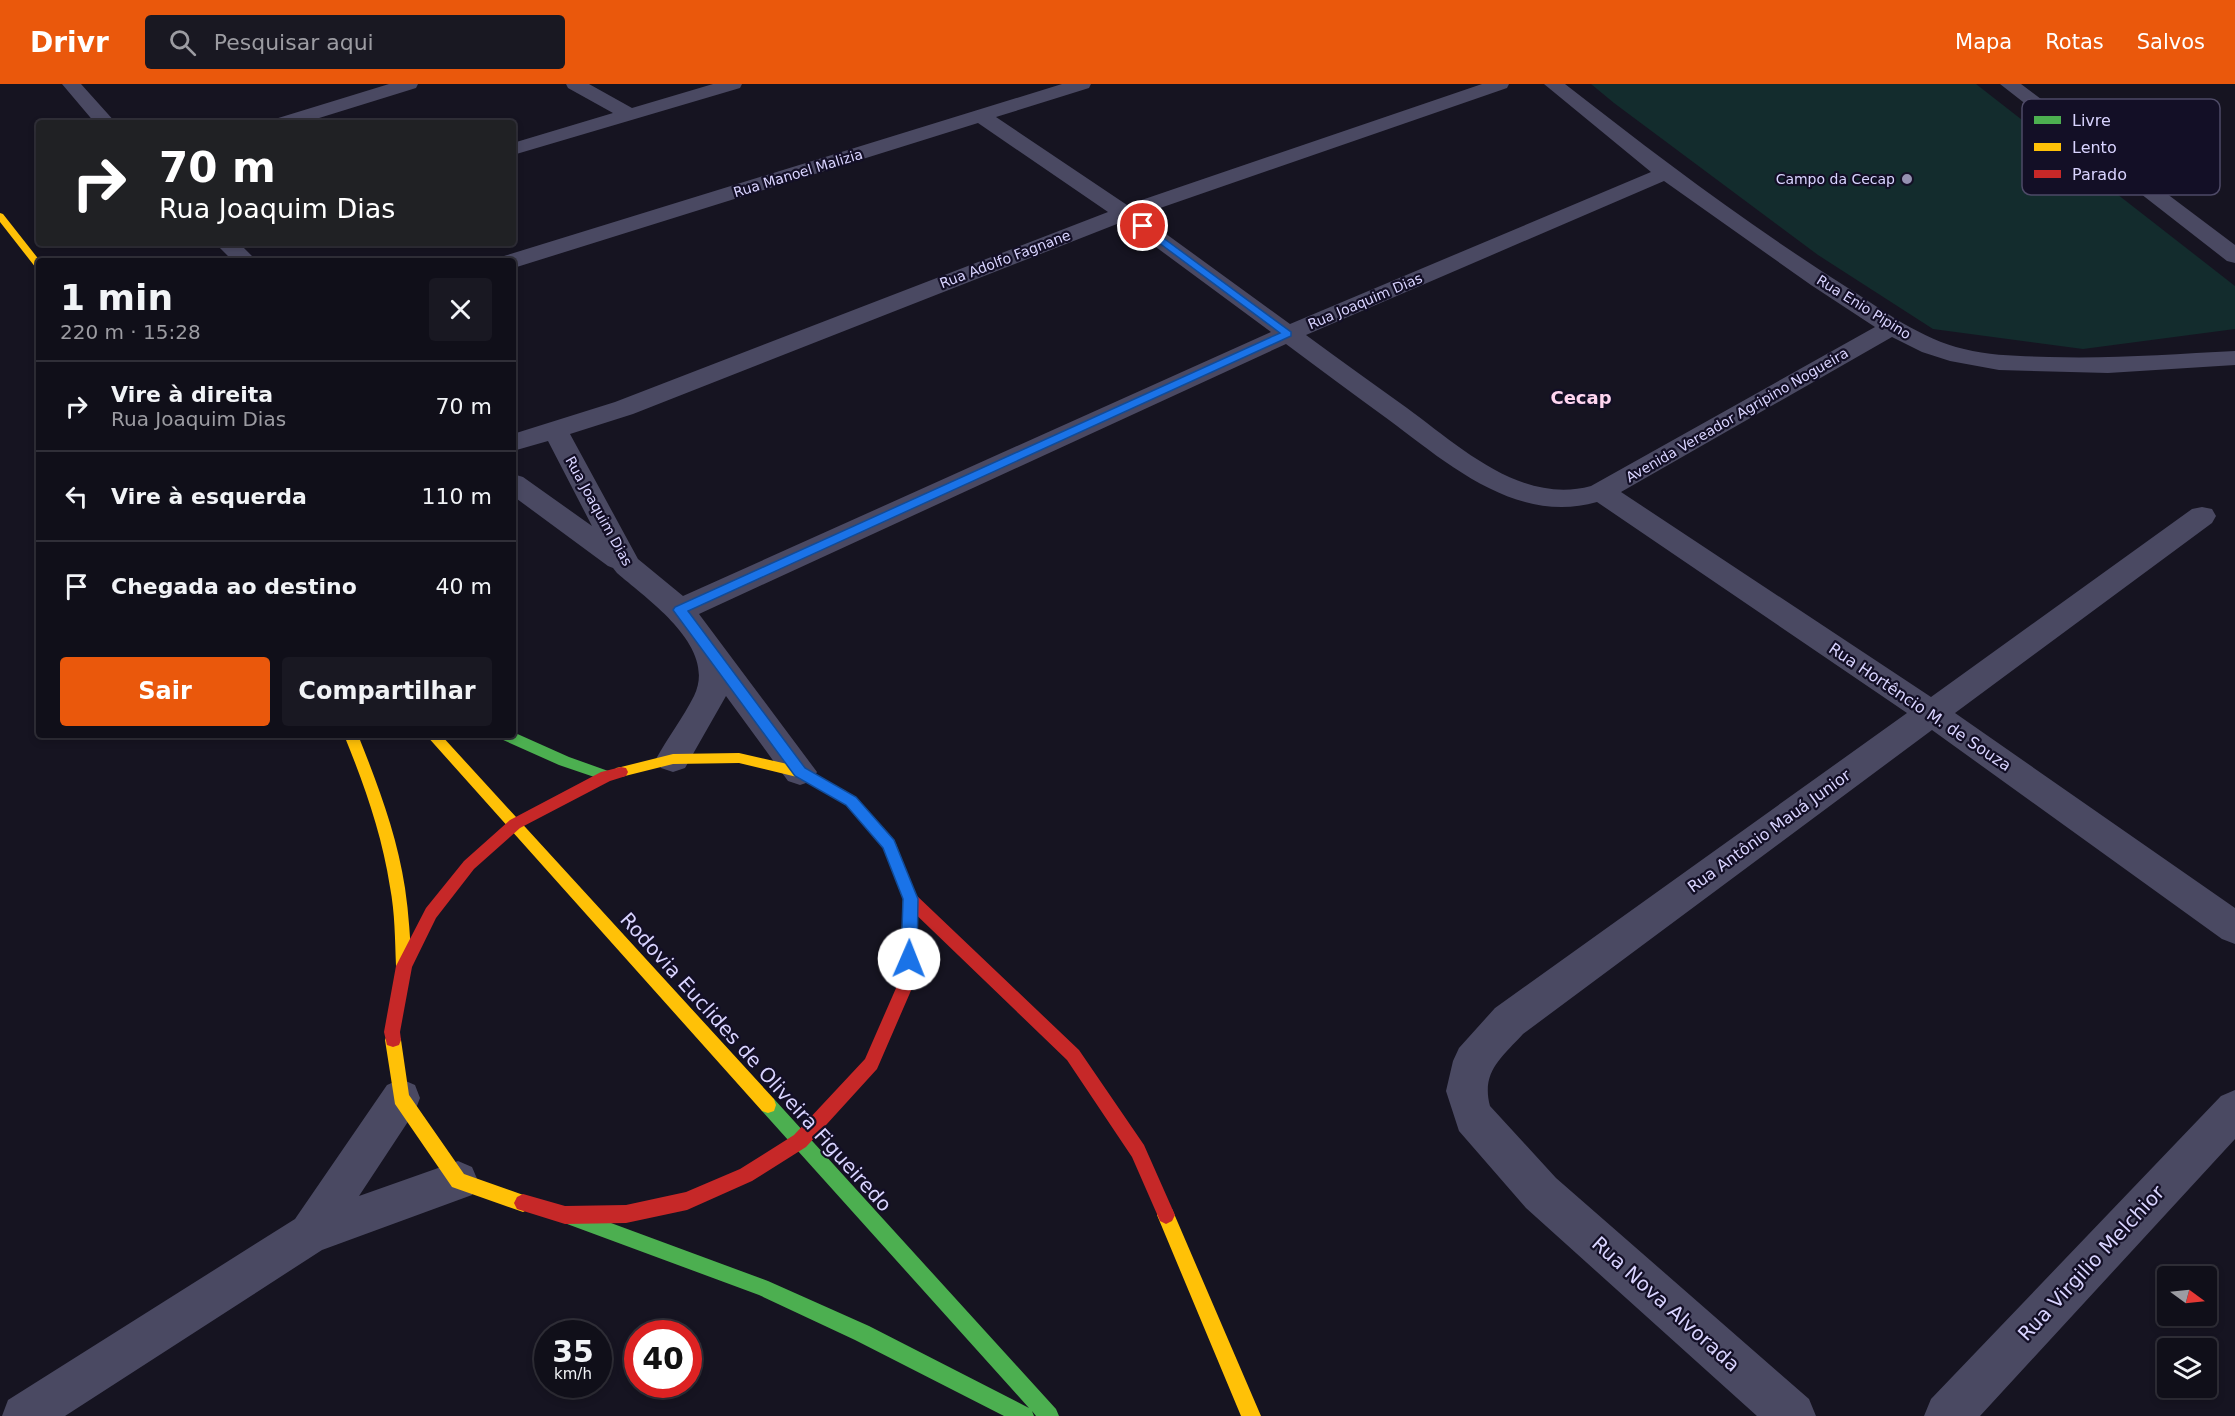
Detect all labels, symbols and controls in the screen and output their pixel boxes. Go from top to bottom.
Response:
search box [145,15,565,69]
text: Drivr [30,26,109,59]
icon: search [166,26,199,59]
text: Pesquisar aqui [214,30,374,55]
text: Mapa [1955,30,2012,54]
text: Rotas [2045,30,2104,54]
text: Salvos [2137,30,2205,54]
legend [2022,99,2220,195]
text: Livre [2072,111,2111,130]
text: Lento [2072,138,2117,157]
text: 70 m [159,143,276,192]
icon: right [60,144,138,222]
street label: Rua Manoel Malizia [731,146,865,200]
text: Parado [2072,165,2127,184]
place label: Campo da Cecap [1776,171,1895,187]
marker: Campo da Cecap [1900,172,1914,186]
text: Rua Joaquim Dias [159,193,395,224]
pin [1117,200,1168,251]
icon: arrive [1126,209,1159,242]
street label: Rua Adolfo Fagnane [937,227,1073,291]
street label: Rua Joaquim Dias [1305,270,1425,332]
street label: Rua Enio Pipino [1814,272,1914,342]
text: 1 min [60,277,173,318]
button: close [429,278,492,341]
text: 220 m · 15:28 [60,320,201,344]
street label: Avenida Vereador Agripino Nogueira [1623,345,1851,485]
text: Vire à direita [111,382,273,407]
district label: Cecap [1550,387,1612,408]
icon: right [60,390,93,423]
text: 70 m [436,394,492,419]
text: Rua Joaquim Dias [111,407,286,431]
street label: Rua Joaquim Dias [562,454,636,568]
icon: left [60,480,93,513]
text: Vire à esquerda [111,484,307,509]
text: 110 m [422,484,492,509]
icon: arrive [60,570,93,603]
text: Chegada ao destino [111,574,357,599]
text: 40 m [436,574,492,599]
street label: Rua Hortêncio M. de Souza [1825,639,2015,775]
button: Sair [60,657,270,726]
button: Compartilhar [282,657,492,726]
street label: Rua Antônio Mauá Junior [1684,765,1854,896]
street label: Rodovia Euclides de Oliveira Figueiredo [615,908,897,1216]
position arrow [877,927,941,991]
street label: Rua Virgilio Melchior [2013,1180,2170,1346]
street label: Rua Nova Alvorada [1587,1231,1745,1377]
north arrow [2157,1266,2217,1326]
map controls [2157,1266,2217,1398]
speed limit sign: 40 [624,1320,702,1398]
text: 35 [552,1334,594,1369]
button: layers [2157,1338,2217,1398]
text: km/h [554,1365,592,1383]

